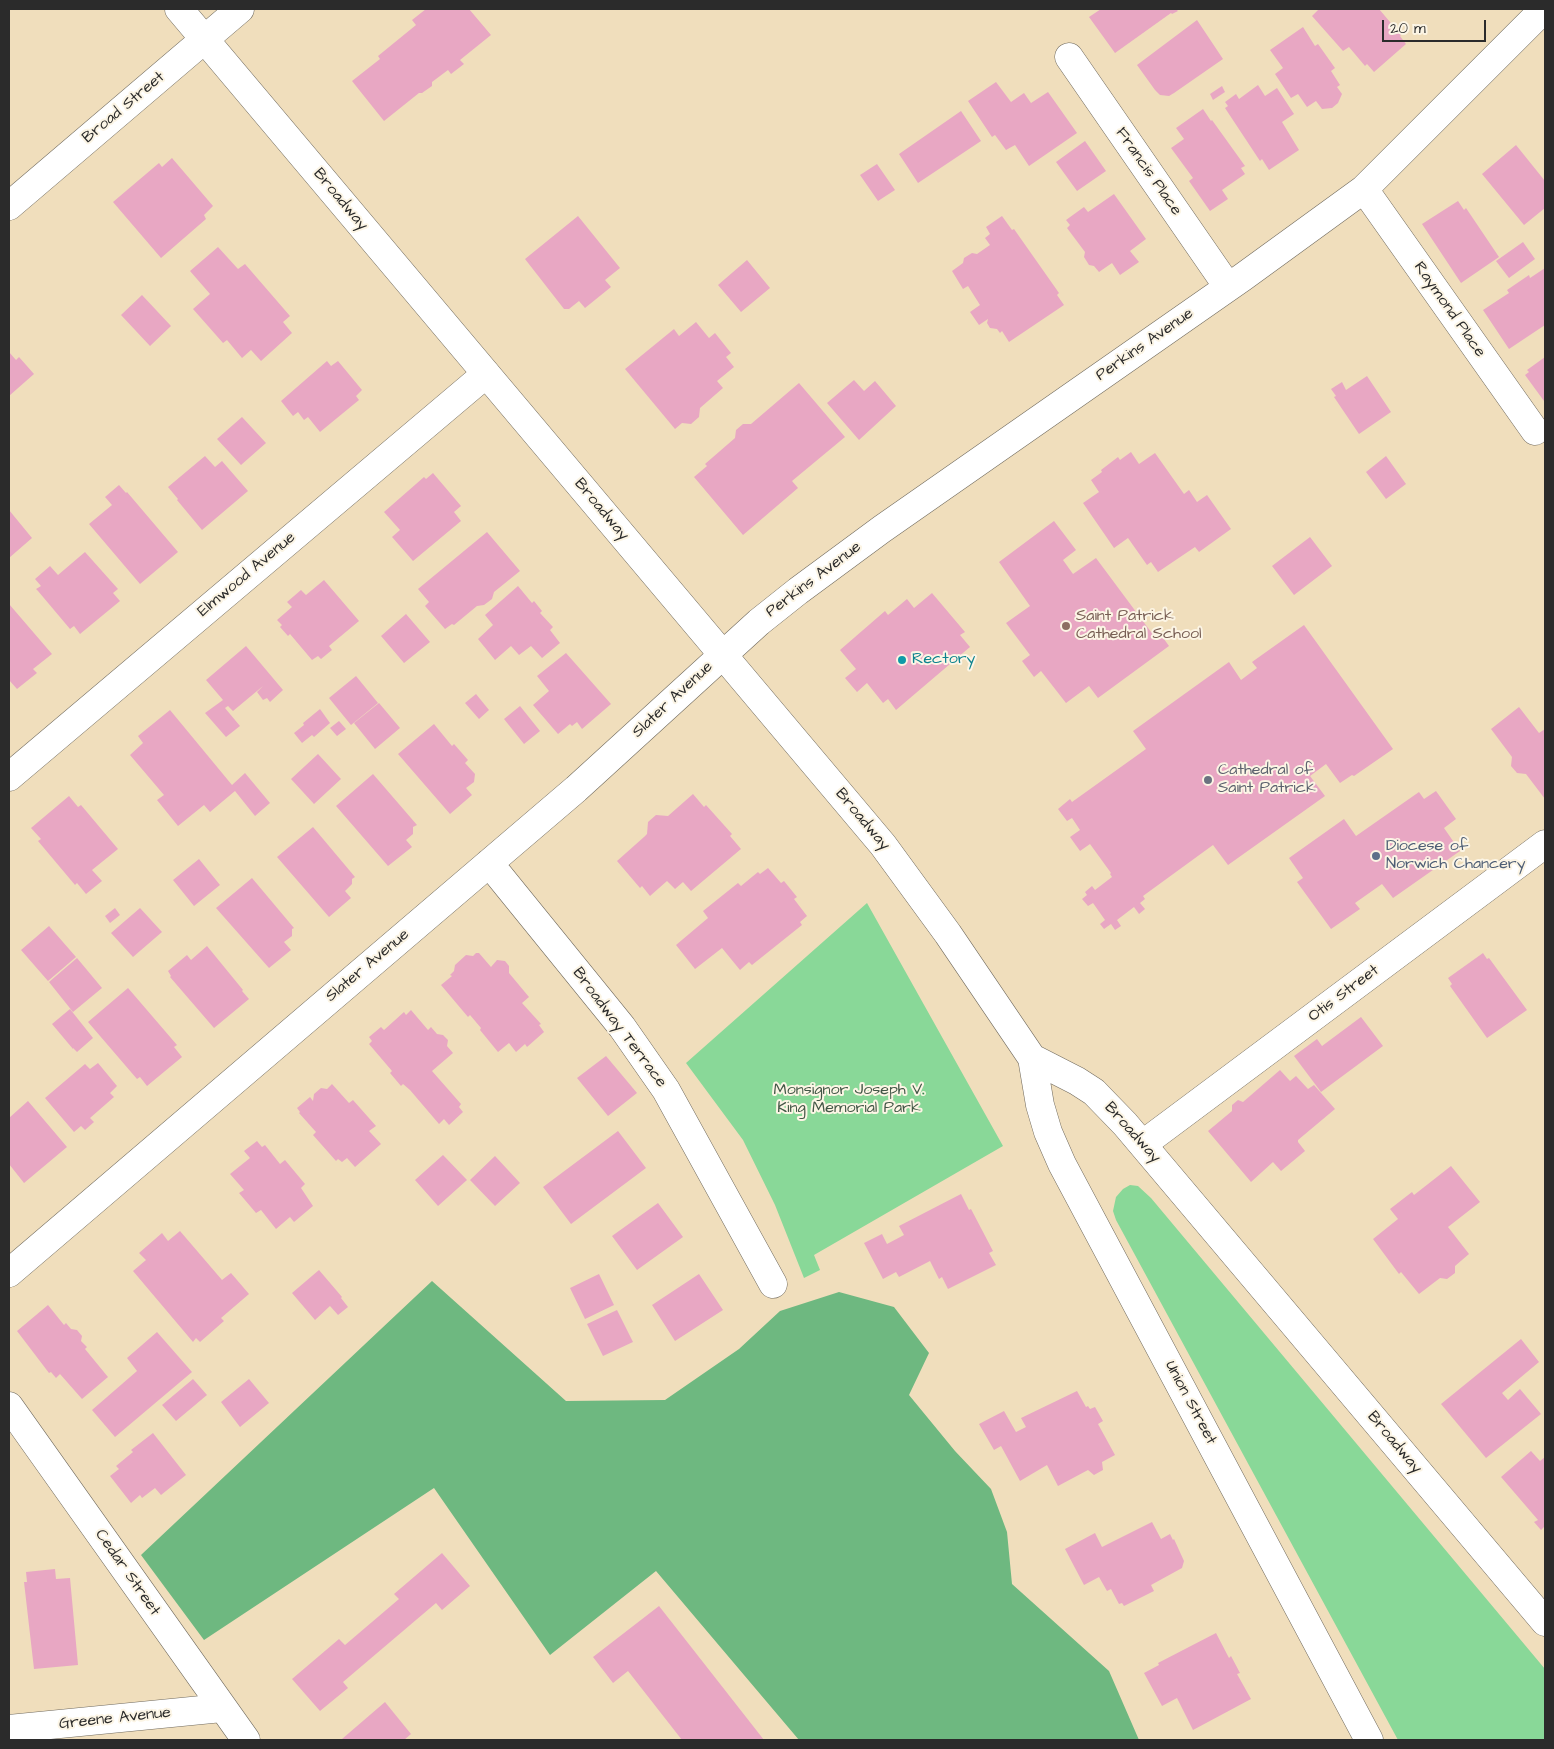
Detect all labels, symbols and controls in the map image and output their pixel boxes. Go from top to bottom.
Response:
scale bar [1384,10,1488,42]
text: 20 m [1390,18,1426,39]
street label: Broad Street [79,68,169,148]
street label: Francis Place [1111,124,1185,220]
street label: Broadway [308,165,372,235]
street label: Raymond Place [1409,259,1489,361]
street label: Perkins Avenue [1093,304,1197,386]
street label: Broadway [569,475,633,545]
street label: Elmwood Avenue [194,528,300,622]
street label: Perkins Avenue [763,538,865,622]
place label: Saint Patrick Cathedral School [1076,607,1201,645]
marker: Saint Patrick Cathedral School [1060,620,1072,632]
place label: Rectory [912,650,975,670]
marker: Rectory [896,654,908,666]
street label: Slater Avenue [629,658,717,742]
place label: Cathedral of Saint Patrick [1218,761,1316,799]
marker: Cathedral of Saint Patrick [1202,774,1214,786]
street label: Broadway [830,785,894,855]
place label: Diocese of Norwich Chancery [1386,837,1525,875]
marker: Diocese of Norwich Chancery [1370,850,1382,862]
street label: Slater Avenue [322,925,414,1007]
street label: Otis Street [1305,961,1383,1027]
street label: Broadway Terrace [568,964,670,1092]
park label: Monsignor Joseph V. King Memorial Park [774,1081,924,1119]
street label: Broadway [1100,1099,1164,1167]
street label: Union Street [1160,1358,1220,1448]
street label: Broadway [1362,1408,1426,1478]
street label: Cedar Street [90,1526,164,1620]
street label: Greene Avenue [58,1704,172,1734]

